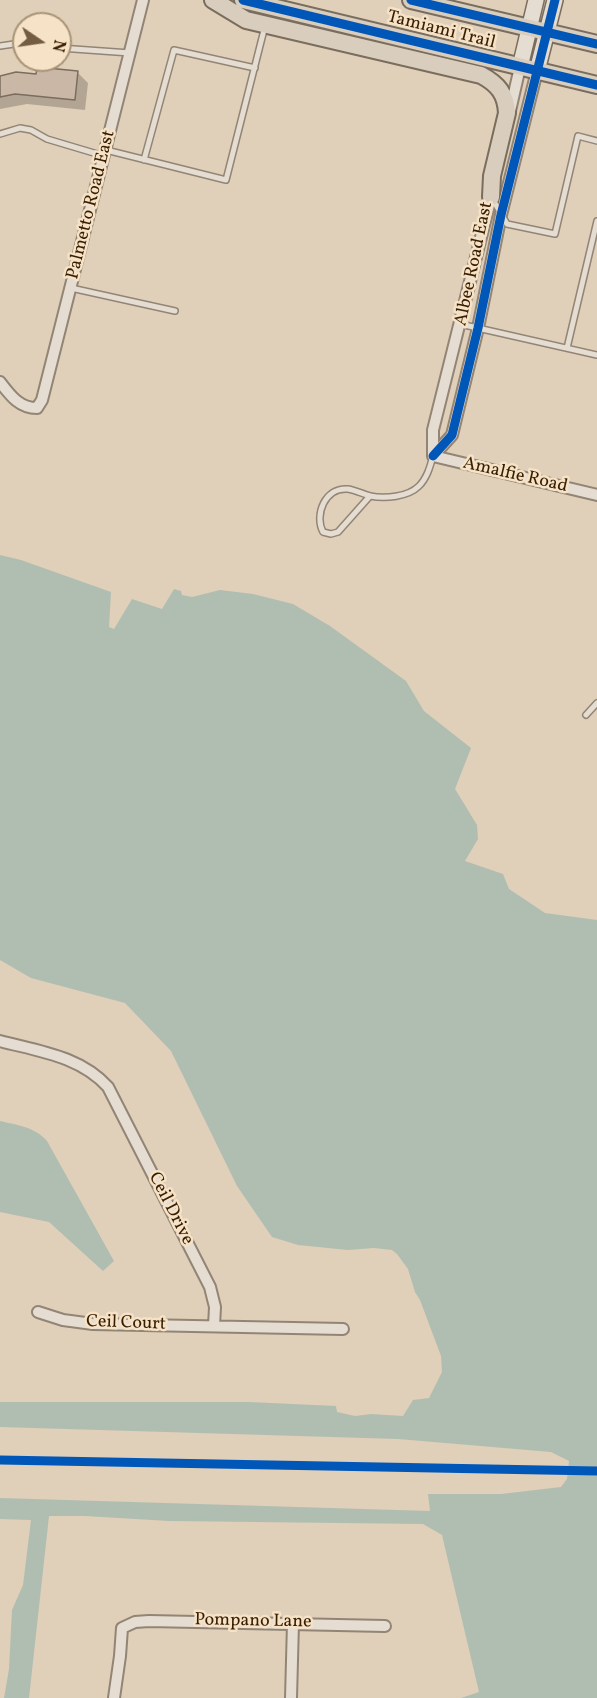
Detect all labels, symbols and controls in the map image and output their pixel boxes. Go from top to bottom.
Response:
street label: Tamiami Trail [385,7,497,55]
north arrow [12,12,72,72]
text: N [46,37,70,54]
street label: Palmetto Road East [63,128,121,282]
street label: Albee Road East [451,200,499,328]
street label: Amalfie Road [460,453,570,499]
street label: Ceil Drive [143,1169,197,1249]
street label: Ceil Court [86,1312,166,1336]
street label: Pompano Lane [194,1610,312,1634]

